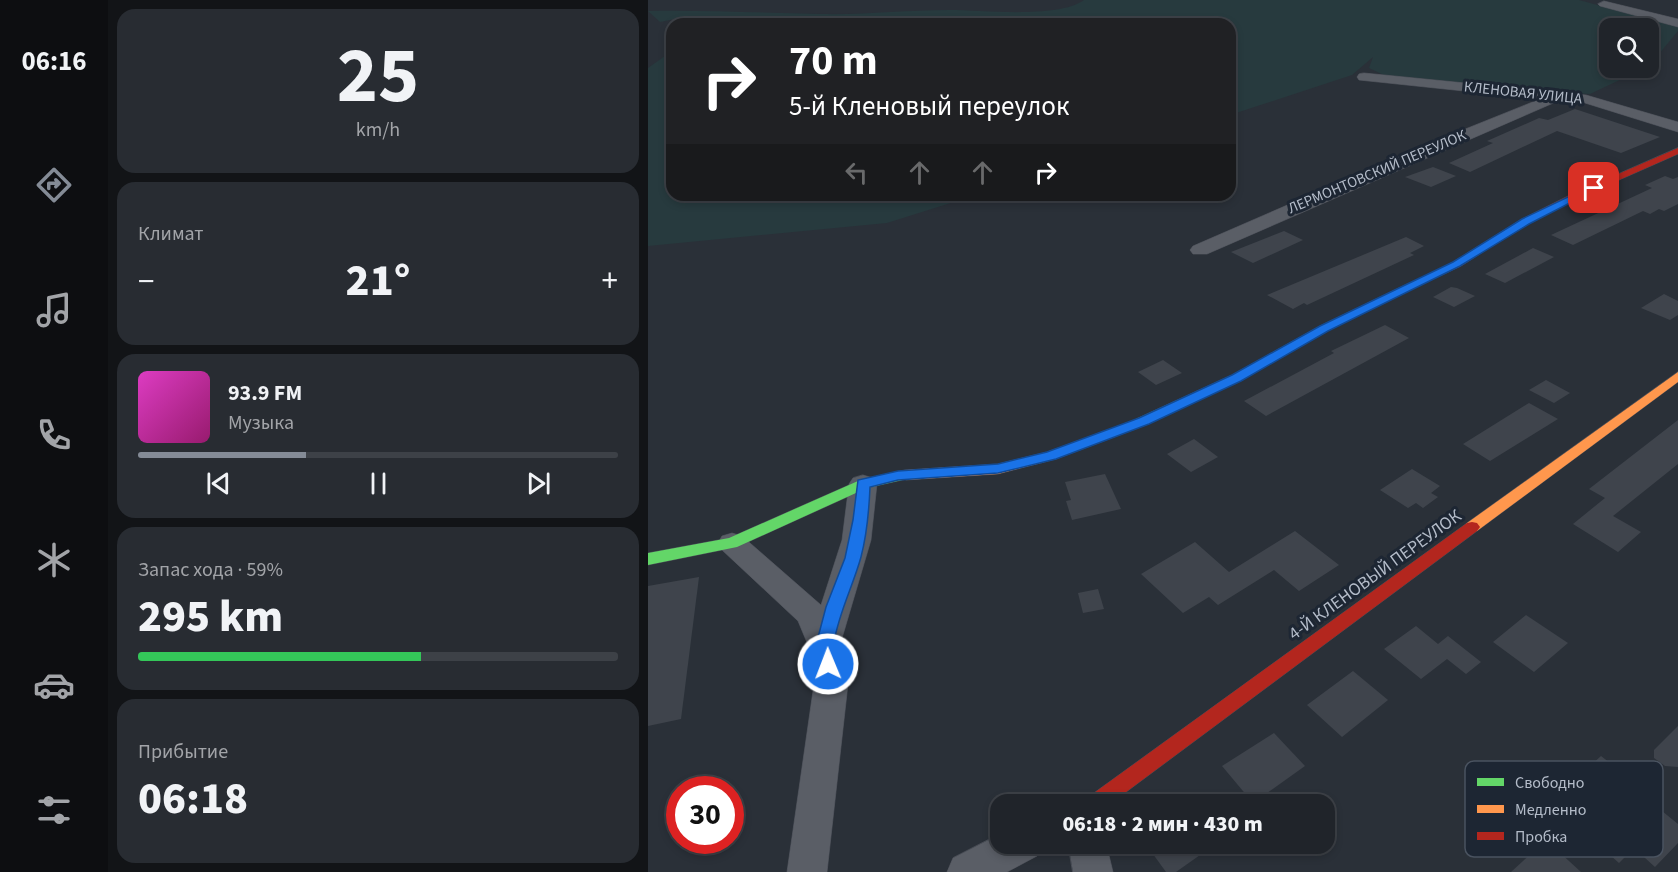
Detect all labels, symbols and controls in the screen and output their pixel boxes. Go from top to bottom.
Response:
map controls [1599,18,1659,78]
button: search [1599,18,1659,78]
text: 25 [337,21,419,132]
text: 70 m [789,31,878,91]
text: 06:16 [21,42,87,81]
icon: right [690,42,768,120]
street label: КЛЕНОВАЯ УЛИЦА [1463,76,1584,110]
text: 5-й Кленовый переулок [789,87,1069,126]
text: km/h [356,116,400,144]
street label: ЛЕРМОНТОВСКИЙ ПЕРЕУЛОК [1285,125,1470,219]
icon: left [840,156,873,189]
icon: ahead [903,156,936,189]
icon: ahead [966,156,999,189]
icon: right [1029,156,1062,189]
pin [1568,162,1619,213]
icon: directions [33,164,75,206]
icon: arrive [1577,171,1610,204]
text: Климат [138,220,204,248]
text: 21° [346,249,410,313]
text: − [138,258,154,305]
text: + [602,258,618,305]
icon: music [33,289,75,331]
text: 93.9 FM [228,377,302,409]
text: Музыка [228,409,294,437]
icon: phone [33,414,75,456]
icon: previous [202,467,235,500]
icon: pause [362,467,395,500]
icon: next [522,467,555,500]
street label: 4-Й КЛЕНОВЫЙ ПЕРЕУЛОК [1283,503,1467,646]
icon: climate [33,539,75,581]
text: Запас хода · 59% [138,556,283,584]
text: 295 km [138,585,283,649]
position arrow [796,632,860,696]
icon: car [33,664,75,706]
text: Прибытие [138,738,228,766]
legend [1465,761,1663,857]
text: 06:18 [138,767,248,831]
text: Свободно [1515,772,1585,794]
speed limit sign: 30 [666,776,744,854]
icon: filters [33,789,75,831]
text: Медленно [1515,799,1586,821]
text: 06:18 · 2 мин · 430 m [1062,808,1263,840]
text: Пробка [1515,826,1567,848]

